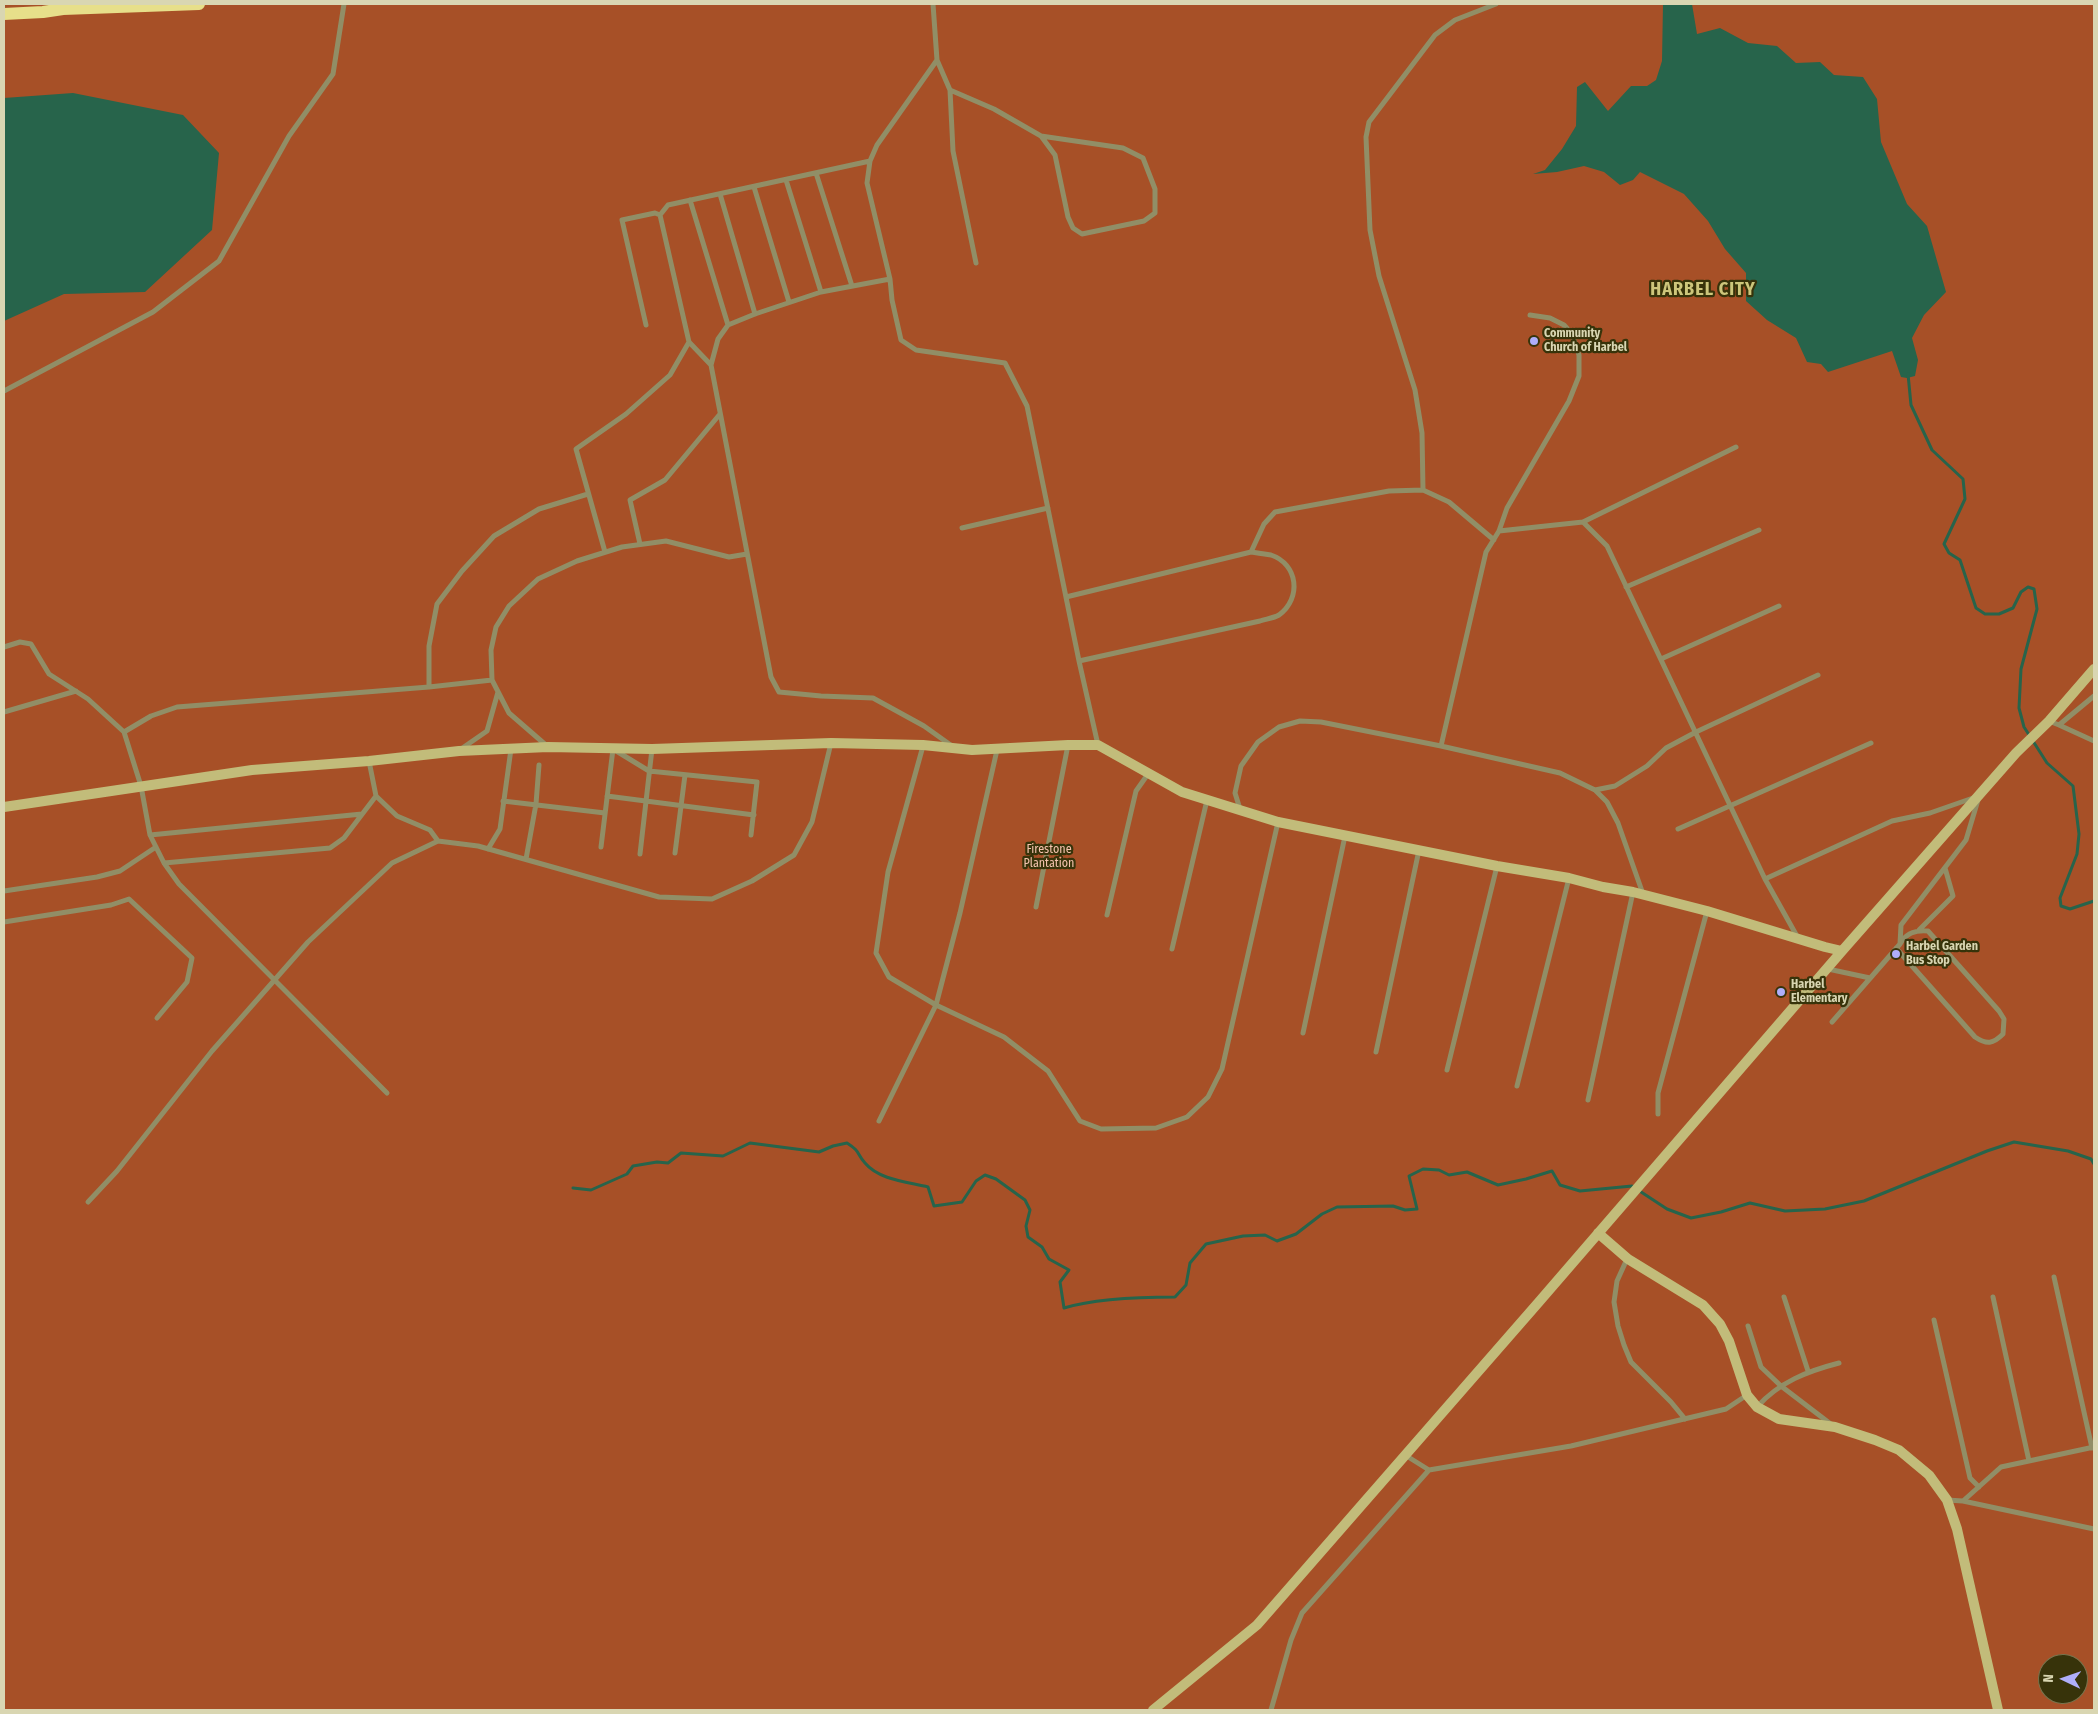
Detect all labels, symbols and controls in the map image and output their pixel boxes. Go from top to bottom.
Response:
district label: HARBEL CITY [1649,279,1757,301]
place label: Community Church of Harbel [1544,327,1627,355]
marker: Community Church of Harbel [1528,335,1540,347]
park label: Firestone Plantation [1024,843,1074,871]
place label: Harbel Garden Bus Stop [1906,940,1978,968]
marker: Harbel Garden Bus Stop [1890,948,1902,960]
place label: Harbel Elementary [1791,978,1848,1006]
marker: Harbel Elementary [1775,986,1787,998]
north arrow [2038,1654,2088,1704]
text: N [2040,1674,2057,1683]

